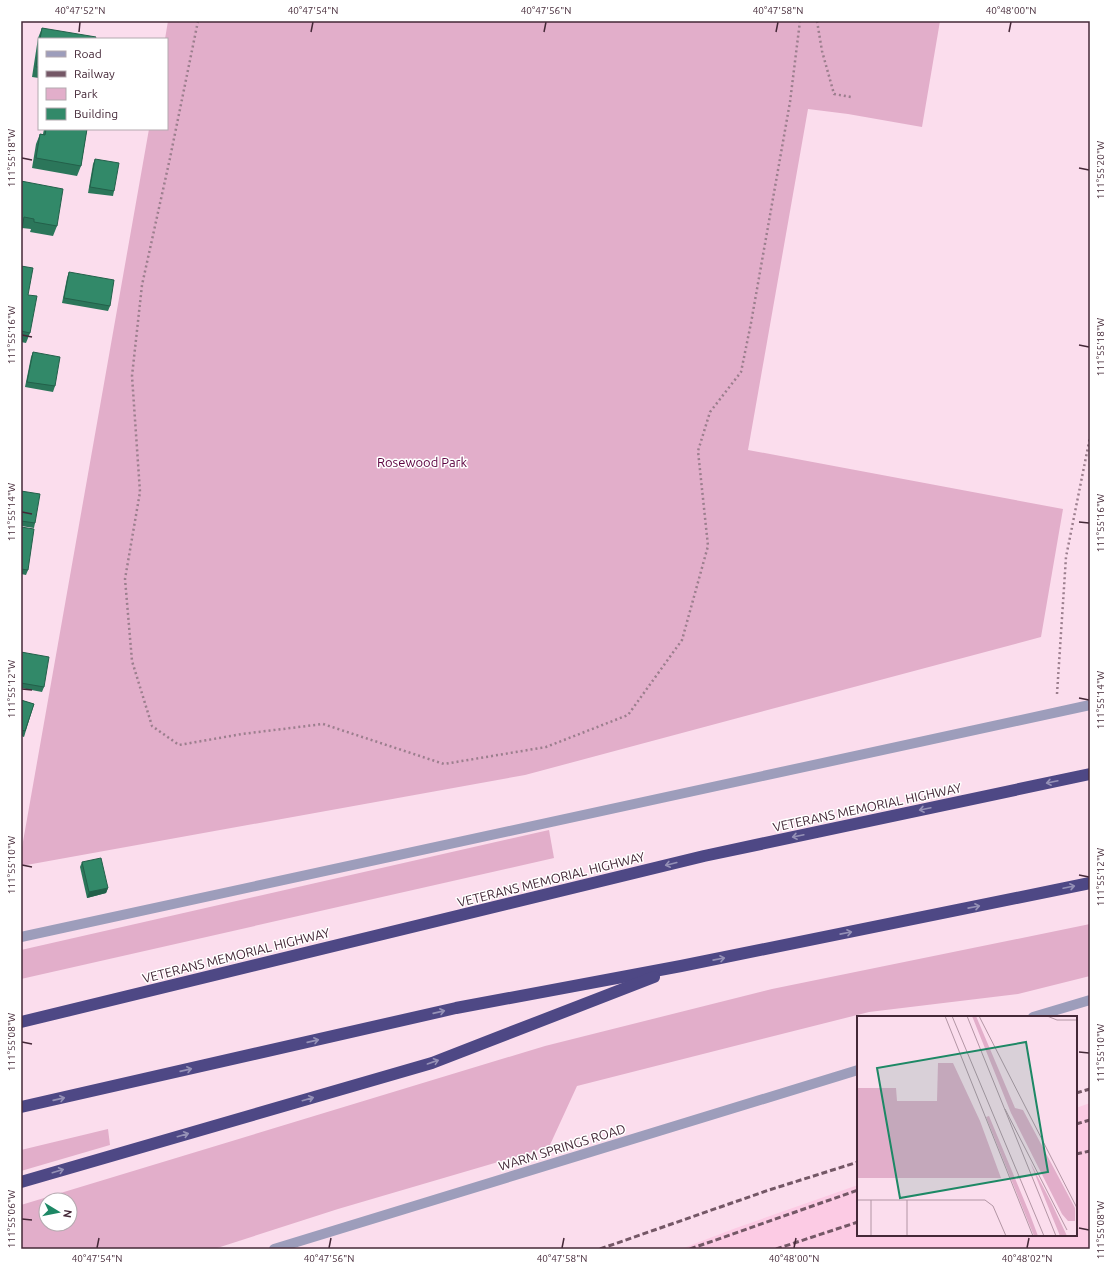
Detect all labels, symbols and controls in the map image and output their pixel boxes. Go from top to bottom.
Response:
text: 40°47'52"N [55,5,105,16]
text: 40°47'54"N [288,5,338,16]
text: 40°47'56"N [521,5,571,16]
text: 40°47'58"N [753,5,803,16]
text: 40°48'00"N [986,5,1036,16]
legend [38,38,168,130]
text: Road [74,47,102,60]
text: Railway [74,67,115,80]
text: Park [74,87,98,100]
text: Building [74,107,118,120]
text: 111°55'18"W [6,129,17,187]
text: 111°55'20"W [1095,141,1106,199]
text: 111°55'16"W [6,306,17,364]
text: 111°55'18"W [1095,318,1106,376]
park label: Rosewood Park [377,455,468,469]
text: 111°55'14"W [6,483,17,541]
text: 111°55'16"W [1095,494,1106,552]
text: 111°55'12"W [6,660,17,718]
text: 111°55'14"W [1095,671,1106,729]
one-way arrow [1046,778,1059,786]
street label: VETERANS MEMORIAL HIGHWAY [771,780,963,834]
one-way arrow [919,805,932,813]
one-way arrow [791,833,804,841]
text: 111°55'10"W [6,836,17,894]
text: 111°55'12"W [1095,848,1106,906]
street label: VETERANS MEMORIAL HIGHWAY [456,849,647,909]
one-way arrow [665,861,678,869]
one-way arrow [1062,883,1075,891]
one-way arrow [967,902,980,910]
street label: VETERANS MEMORIAL HIGHWAY [141,925,332,985]
one-way arrow [840,928,853,936]
one-way arrow [712,954,725,962]
one-way arrow [432,1008,445,1016]
text: 111°55'08"W [6,1013,17,1071]
inset map [857,1016,1077,1236]
text: 111°55'10"W [1095,1024,1106,1082]
one-way arrow [306,1037,319,1044]
one-way arrow [426,1058,438,1066]
one-way arrow [179,1065,192,1073]
one-way arrow [52,1094,65,1102]
one-way arrow [301,1095,314,1102]
street label: WARM SPRINGS ROAD [497,1121,627,1173]
one-way arrow [176,1131,189,1138]
one-way arrow [52,1167,65,1174]
text: 111°55'06"W [6,1190,17,1248]
north arrow [38,1192,78,1232]
text: 111°55'08"W [1095,1201,1106,1259]
text: N [61,1209,74,1219]
text: 40°47'54"N [72,1253,122,1264]
text: 40°47'56"N [304,1253,354,1264]
text: 40°47'58"N [537,1253,587,1264]
text: 40°48'00"N [769,1253,819,1264]
text: 40°48'02"N [1002,1253,1052,1264]

